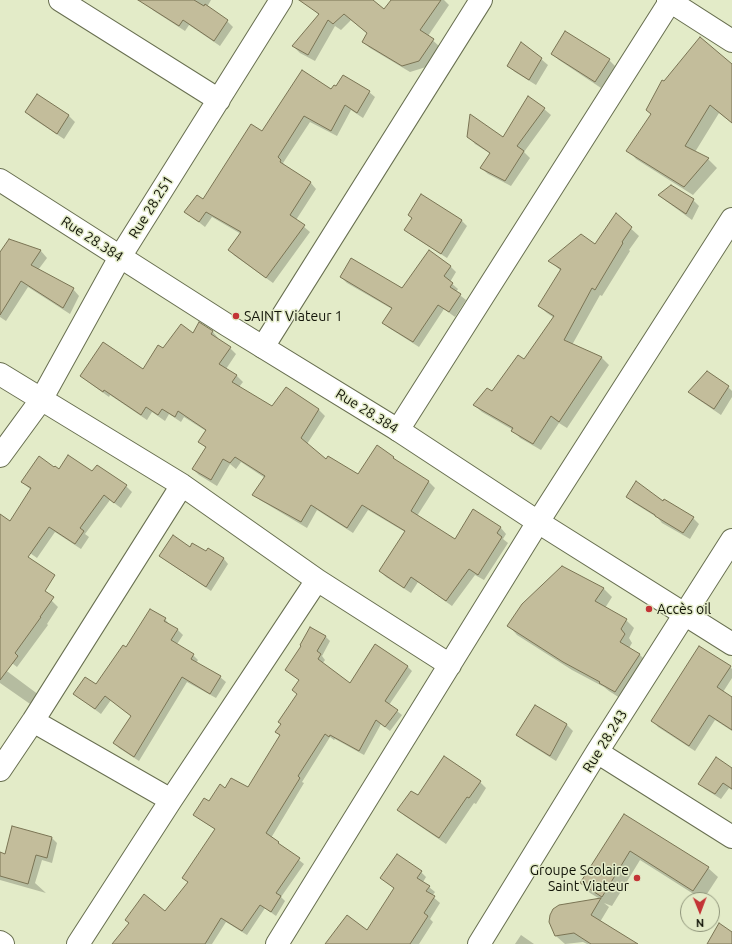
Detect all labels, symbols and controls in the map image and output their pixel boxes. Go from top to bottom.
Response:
street label: Rue 28.251 [125,173,177,241]
street label: Rue 28.384 [58,213,126,265]
place label: SAINT Viateur 1 [244,308,343,324]
marker: SAINT Viateur 1 [231,311,241,321]
street label: Rue 28.384 [333,385,401,437]
place label: Accès oil [657,601,711,617]
marker: Accès oil [644,604,654,614]
street label: Rue 28.243 [579,707,631,775]
place label: Groupe Scolaire Saint Viateur [530,862,629,894]
marker: Groupe Scolaire Saint Viateur [632,873,642,883]
north arrow [680,892,720,932]
text: N [696,917,704,929]

